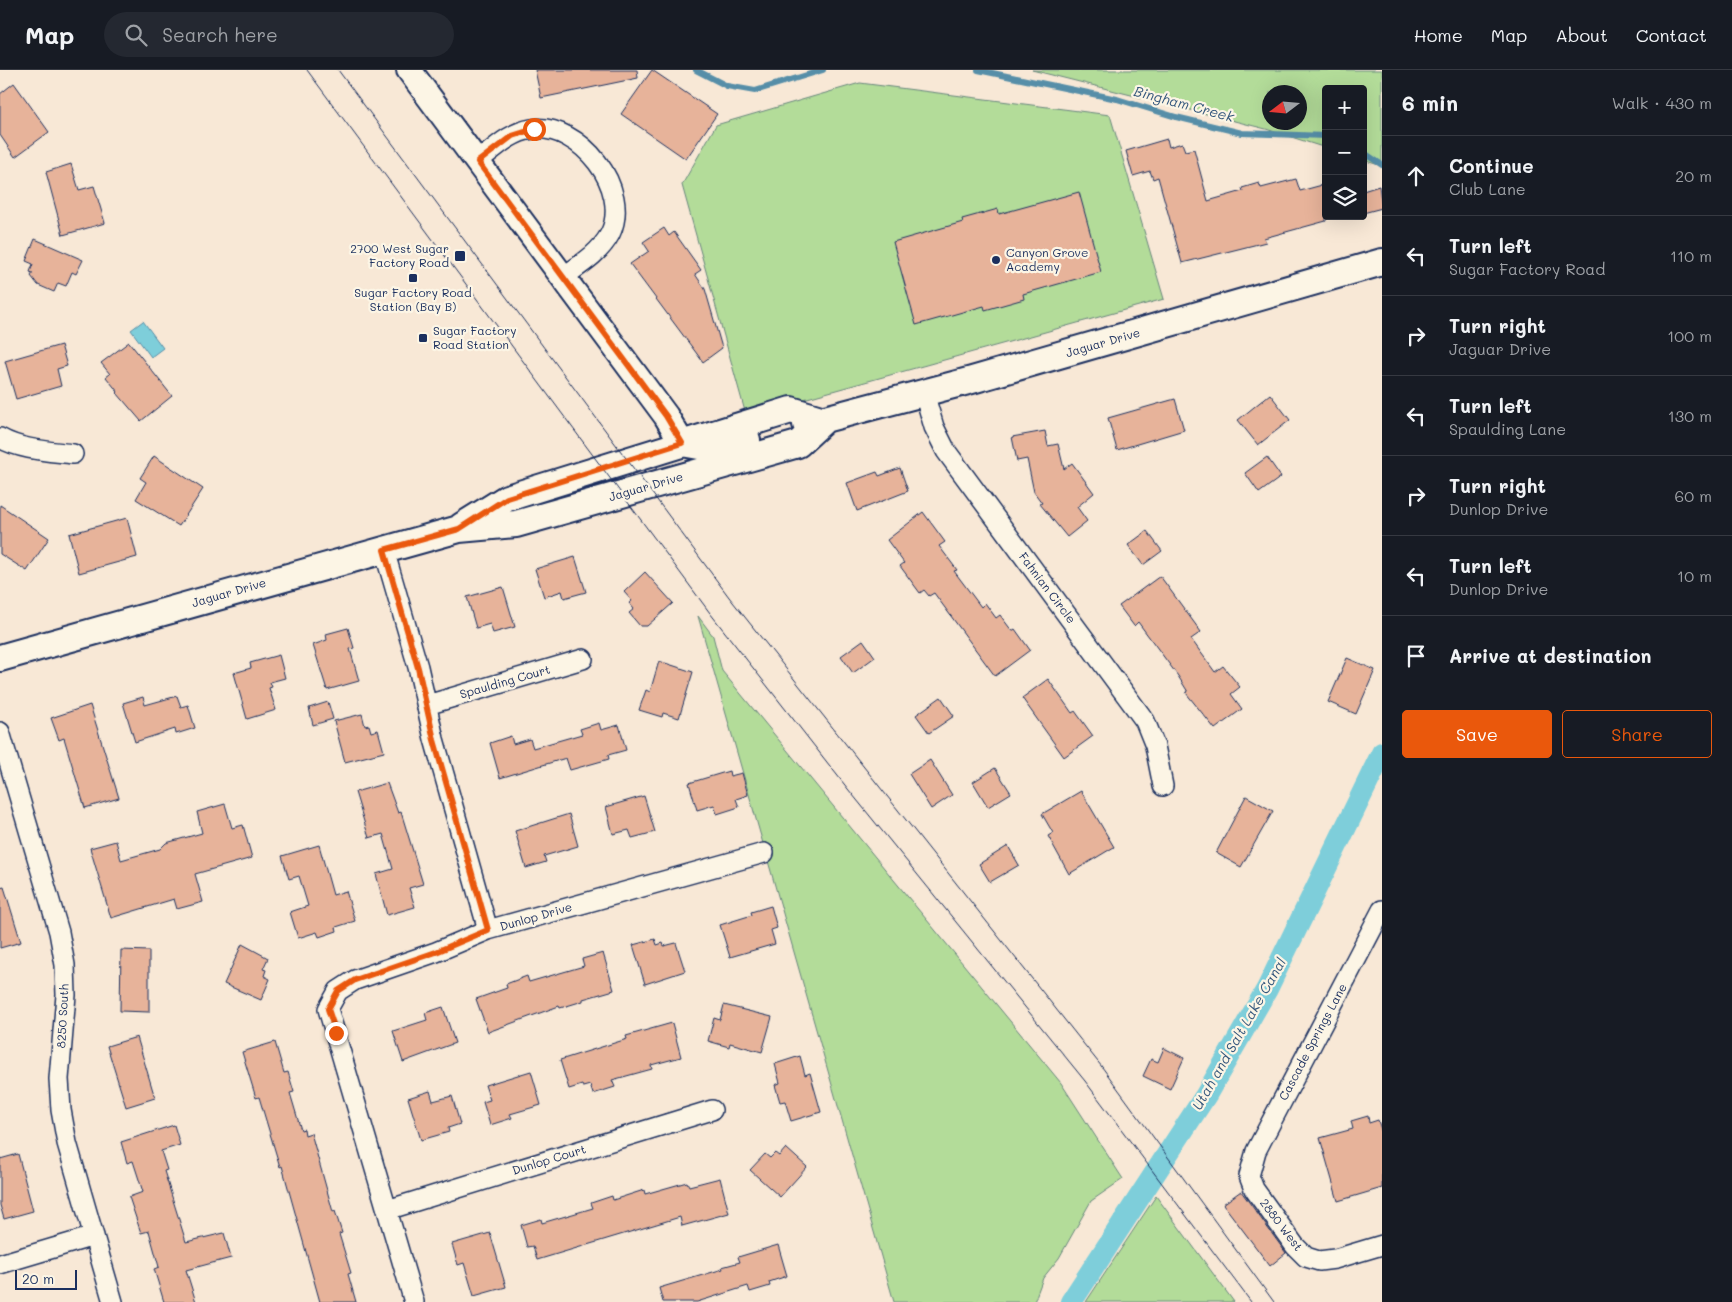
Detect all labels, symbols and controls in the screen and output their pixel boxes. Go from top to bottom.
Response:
search box [104,12,454,57]
text: Map [25,19,74,50]
icon: search [122,21,150,49]
text: Search here [162,22,278,47]
text: Home [1414,23,1463,47]
text: Map [1491,23,1527,47]
text: About [1555,23,1608,47]
text: Contact [1636,23,1707,47]
water label: Bingham Creek [1132,81,1237,126]
north arrow [1262,85,1307,130]
map controls [1322,85,1367,220]
button: + [1322,85,1367,130]
text: 6 min [1402,89,1458,116]
text: Walk · 430 m [1612,92,1712,113]
route start [523,118,546,141]
button: − [1322,130,1367,175]
text: Continue [1449,153,1534,178]
icon: ahead [1402,162,1430,190]
text: 20 m [1675,165,1712,186]
button: layers [1322,175,1367,220]
text: Club Lane [1449,178,1526,199]
text: Turn left [1449,233,1532,258]
place label: 2700 West Sugar Factory Road [350,240,449,270]
icon: left [1402,242,1430,270]
place label: Canyon Grove Academy [1006,244,1088,274]
text: 110 m [1670,245,1712,266]
marker: 2700 West Sugar Factory Road [453,249,467,263]
marker: Canyon Grove Academy [990,254,1002,266]
text: Sugar Factory Road [1449,258,1605,279]
marker: Sugar Factory Road Station (Bay B) [407,272,419,284]
place label: Sugar Factory Road Station (Bay B) [354,284,472,314]
text: Turn right [1449,313,1546,338]
place label: Sugar Factory Road Station [433,322,517,352]
icon: right [1402,322,1430,350]
street label: Jaguar Drive [1064,324,1142,360]
text: 100 m [1667,325,1712,346]
marker: Sugar Factory Road Station [417,332,429,344]
text: Jaguar Drive [1449,338,1551,359]
text: Turn left [1449,393,1532,418]
icon: left [1402,402,1430,430]
text: 130 m [1668,405,1712,426]
text: Spaulding Lane [1449,418,1566,439]
street label: Jaguar Drive [607,468,685,504]
text: Turn right [1449,473,1546,498]
icon: right [1402,482,1430,510]
text: 60 m [1675,485,1712,506]
text: Dunlop Drive [1449,498,1548,519]
street label: Fahnian Circle [1016,549,1080,626]
text: Turn left [1449,553,1532,578]
icon: left [1402,562,1430,590]
text: 10 m [1677,565,1712,586]
street label: Jaguar Drive [190,574,268,610]
text: Dunlop Drive [1449,578,1548,599]
icon: arrive [1402,642,1430,670]
text: Arrive at destination [1449,643,1652,668]
street label: Spaulding Court [458,660,552,702]
button: Save [1402,710,1552,758]
button: Share [1562,710,1712,758]
street label: Dunlop Drive [498,898,574,934]
water label: Utah and Salt Lake Canal [1187,954,1290,1113]
street label: Cascade Springs Lane [1274,980,1350,1103]
street label: 8250 South [52,983,72,1049]
route end [325,1022,348,1045]
street label: Dunlop Court [510,1140,588,1178]
street label: 2880 West [1257,1195,1307,1254]
scale bar [15,1267,78,1290]
text: 20 m [22,1269,54,1288]

